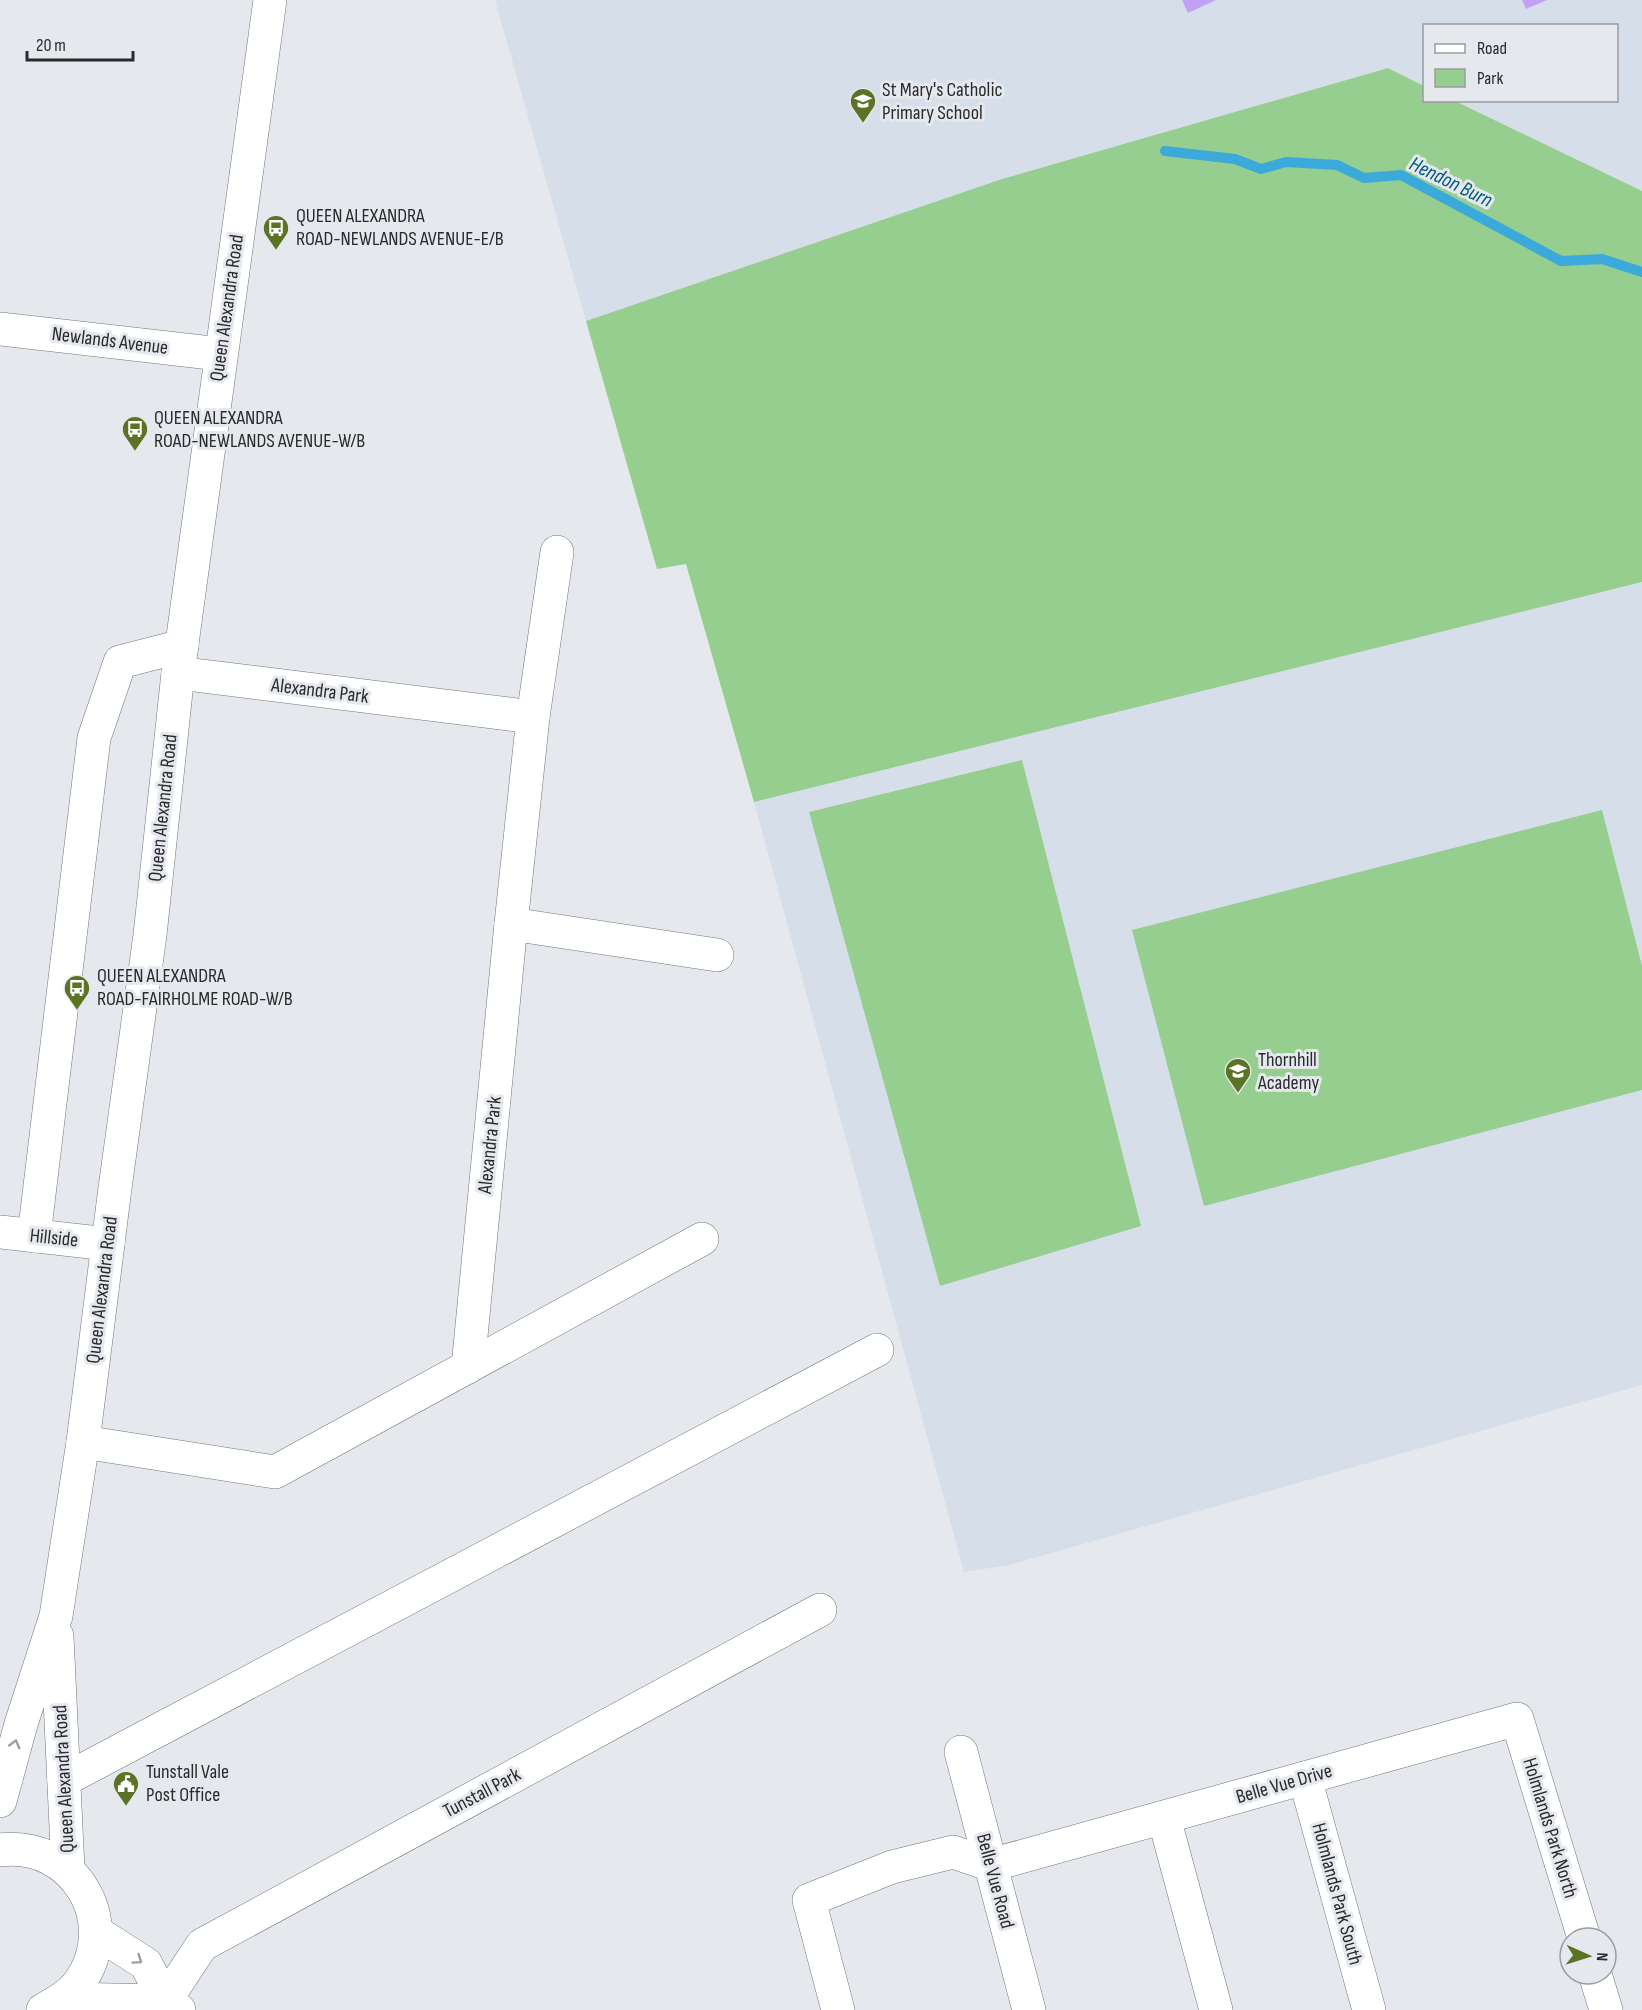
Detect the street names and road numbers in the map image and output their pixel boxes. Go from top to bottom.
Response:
street label: Queen Alexandra Road [205,233,249,383]
street label: Newlands Avenue [50,322,170,360]
street label: Alexandra Park [269,673,370,709]
street label: Queen Alexandra Road [143,733,183,883]
street label: Alexandra Park [473,1095,507,1196]
street label: Queen Alexandra Road [81,1215,123,1365]
street label: Hillside [29,1224,79,1252]
street label: Queen Alexandra Road [48,1704,80,1854]
street label: Holmlands Park North [1517,1755,1583,1901]
street label: Belle Vue Drive [1233,1759,1335,1809]
street label: Tunstall Park [439,1762,525,1823]
street label: Holmlands Park South [1307,1820,1367,1968]
street label: Belle Vue Road [971,1831,1019,1931]

